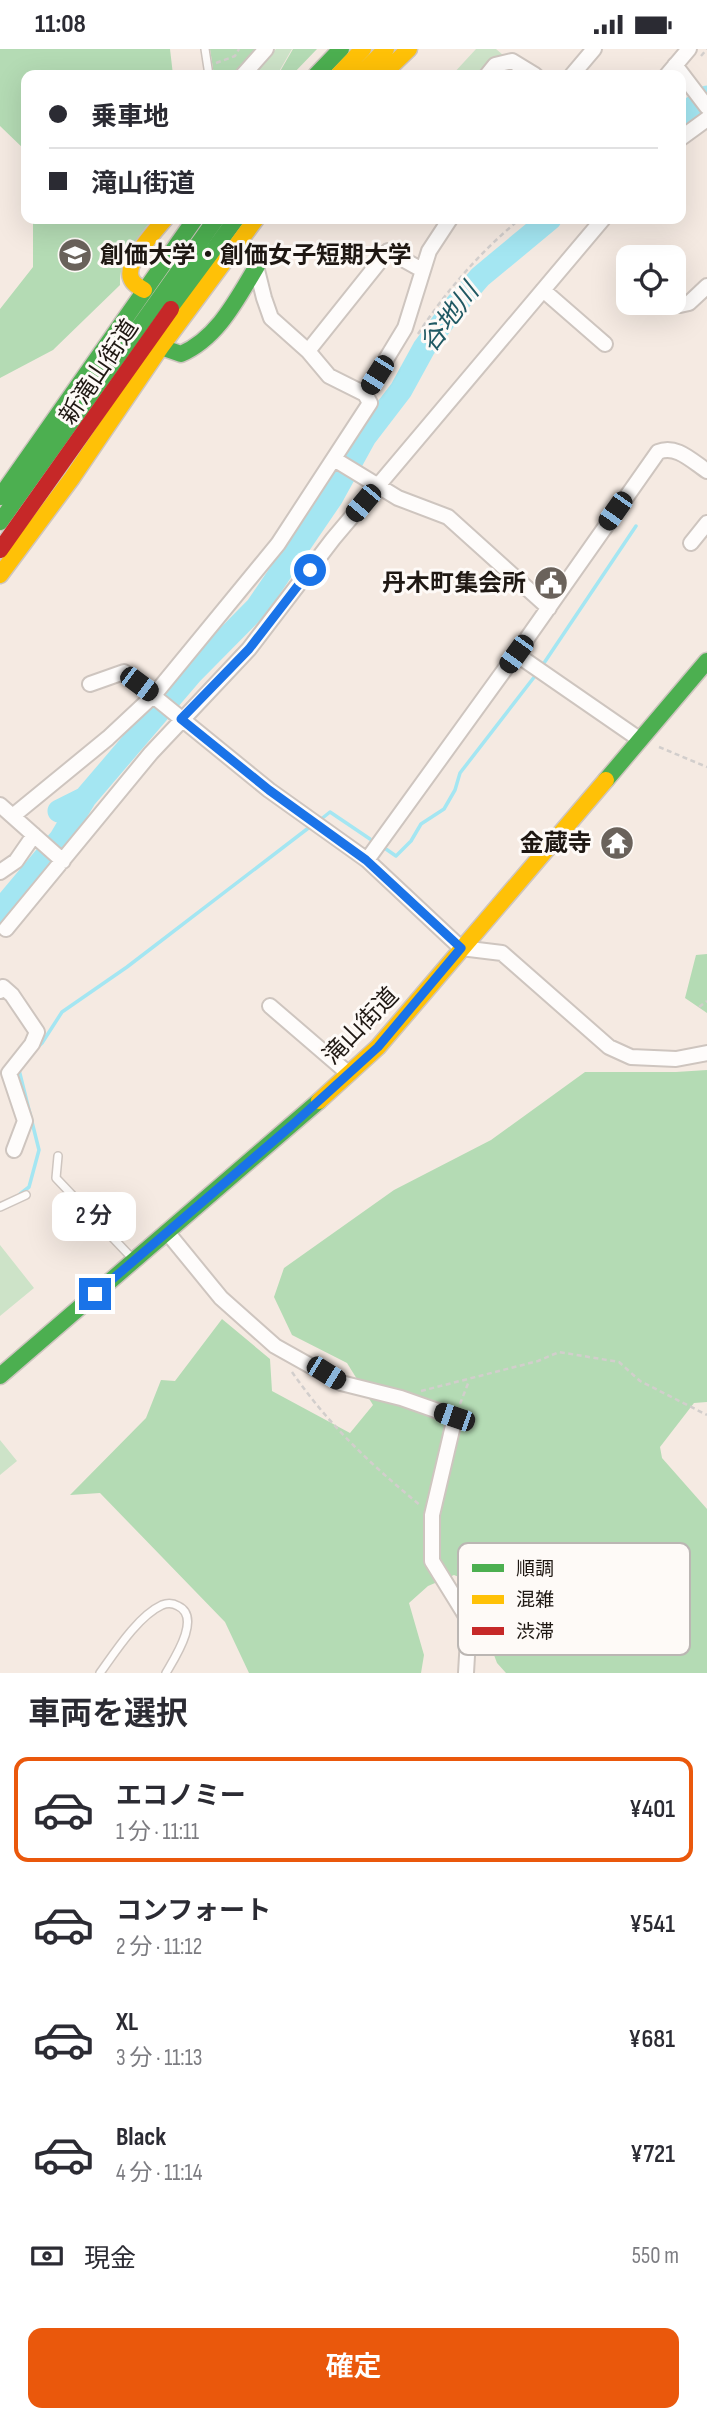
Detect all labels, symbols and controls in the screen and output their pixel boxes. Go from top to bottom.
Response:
text: 11:08 [35,9,86,40]
text: 乗車地 [91,102,169,133]
text: 滝山街道 [91,169,195,200]
school or university icon: 創価大学・創価女子短期大学 [56,236,94,274]
place label: 創価大学・創価女子短期大学 [100,241,412,270]
map controls [616,245,686,315]
button: locate [616,245,686,315]
water label: 谷地川 [414,275,488,358]
street label: 新滝山街道 [53,314,145,430]
car [357,352,398,398]
car [342,480,385,526]
car [595,488,636,534]
route start [294,554,326,586]
public building icon: 丹木町集会所 [532,564,570,602]
place label: 丹木町集会所 [382,569,526,598]
car [496,631,537,677]
car [116,663,163,705]
temple icon: 金蔵寺 [598,824,636,862]
place label: 金蔵寺 [520,829,592,858]
street label: 滝山街道 [317,981,405,1071]
callout: 2 分 [53,1193,137,1241]
text: 2 分 [76,1202,112,1230]
route end [79,1278,111,1310]
car [303,1353,350,1393]
car [431,1400,478,1434]
legend [458,1543,690,1655]
text: 順調 [516,1558,554,1581]
text: 混雑 [516,1589,554,1612]
text: 渋滞 [516,1621,554,1644]
text: 車両を選択 [28,1695,188,1734]
icon: car [32,1778,95,1841]
text: エコノミー [116,1781,246,1812]
text: ¥401 [629,1794,675,1825]
text: 1 分 · 11:11 [116,1818,199,1846]
icon: car [32,1893,95,1956]
text: コンフォート [116,1896,271,1927]
text: ¥541 [629,1909,675,1940]
text: 2 分 · 11:12 [116,1933,202,1961]
text: XL [116,2007,138,2038]
icon: car [32,2008,95,2071]
text: ¥681 [628,2024,675,2055]
text: 3 分 · 11:13 [116,2044,202,2072]
text: Black [116,2122,166,2153]
icon: car [32,2123,95,2186]
text: ¥721 [630,2139,675,2170]
text: 4 分 · 11:14 [116,2159,202,2187]
icon: cash [28,2237,66,2275]
text: 550 m [632,2242,679,2270]
text: 現金 [84,2244,136,2275]
button: 確定 [28,2328,679,2408]

